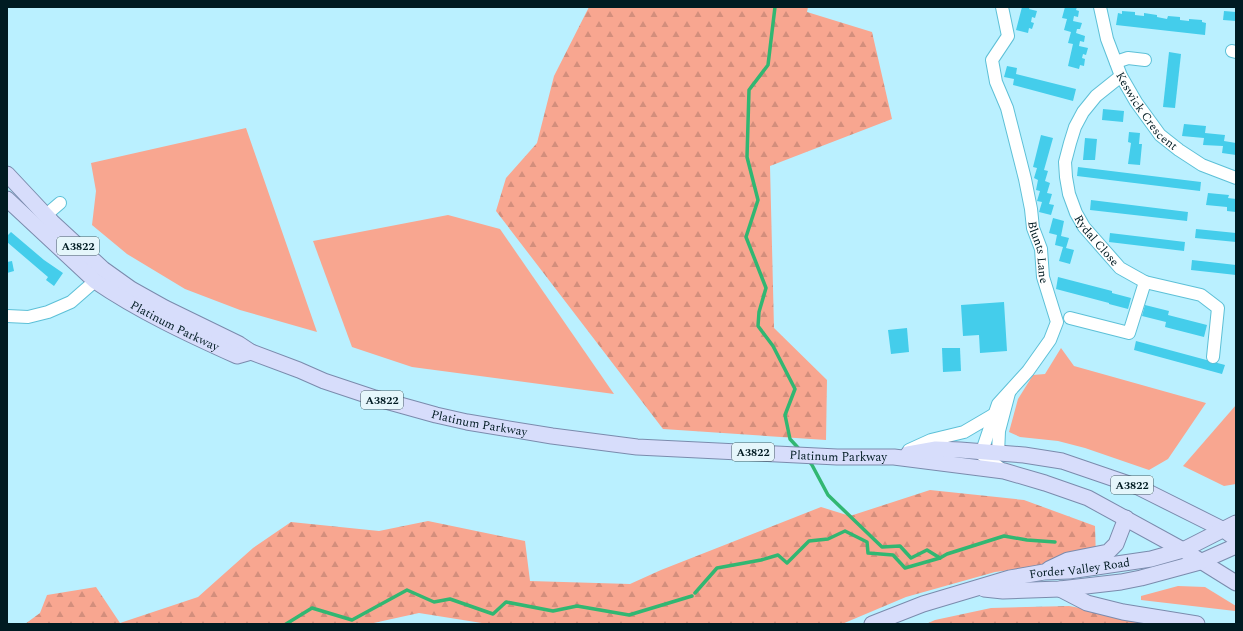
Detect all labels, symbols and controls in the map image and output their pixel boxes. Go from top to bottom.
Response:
street label: Keswick Crescent [1111,68,1182,155]
street label: Rydal Close [1069,211,1124,271]
street label: Blunts Lane [1023,220,1054,286]
road number: A3822 [57,237,99,255]
street label: Platinum Parkway [127,296,224,357]
road number: A3822 [361,391,403,409]
street label: Platinum Parkway [429,405,530,442]
road number: A3822 [732,443,774,461]
street label: Platinum Parkway [789,445,888,467]
road number: A3822 [1111,476,1153,494]
street label: Forder Valley Road [1028,553,1132,584]

